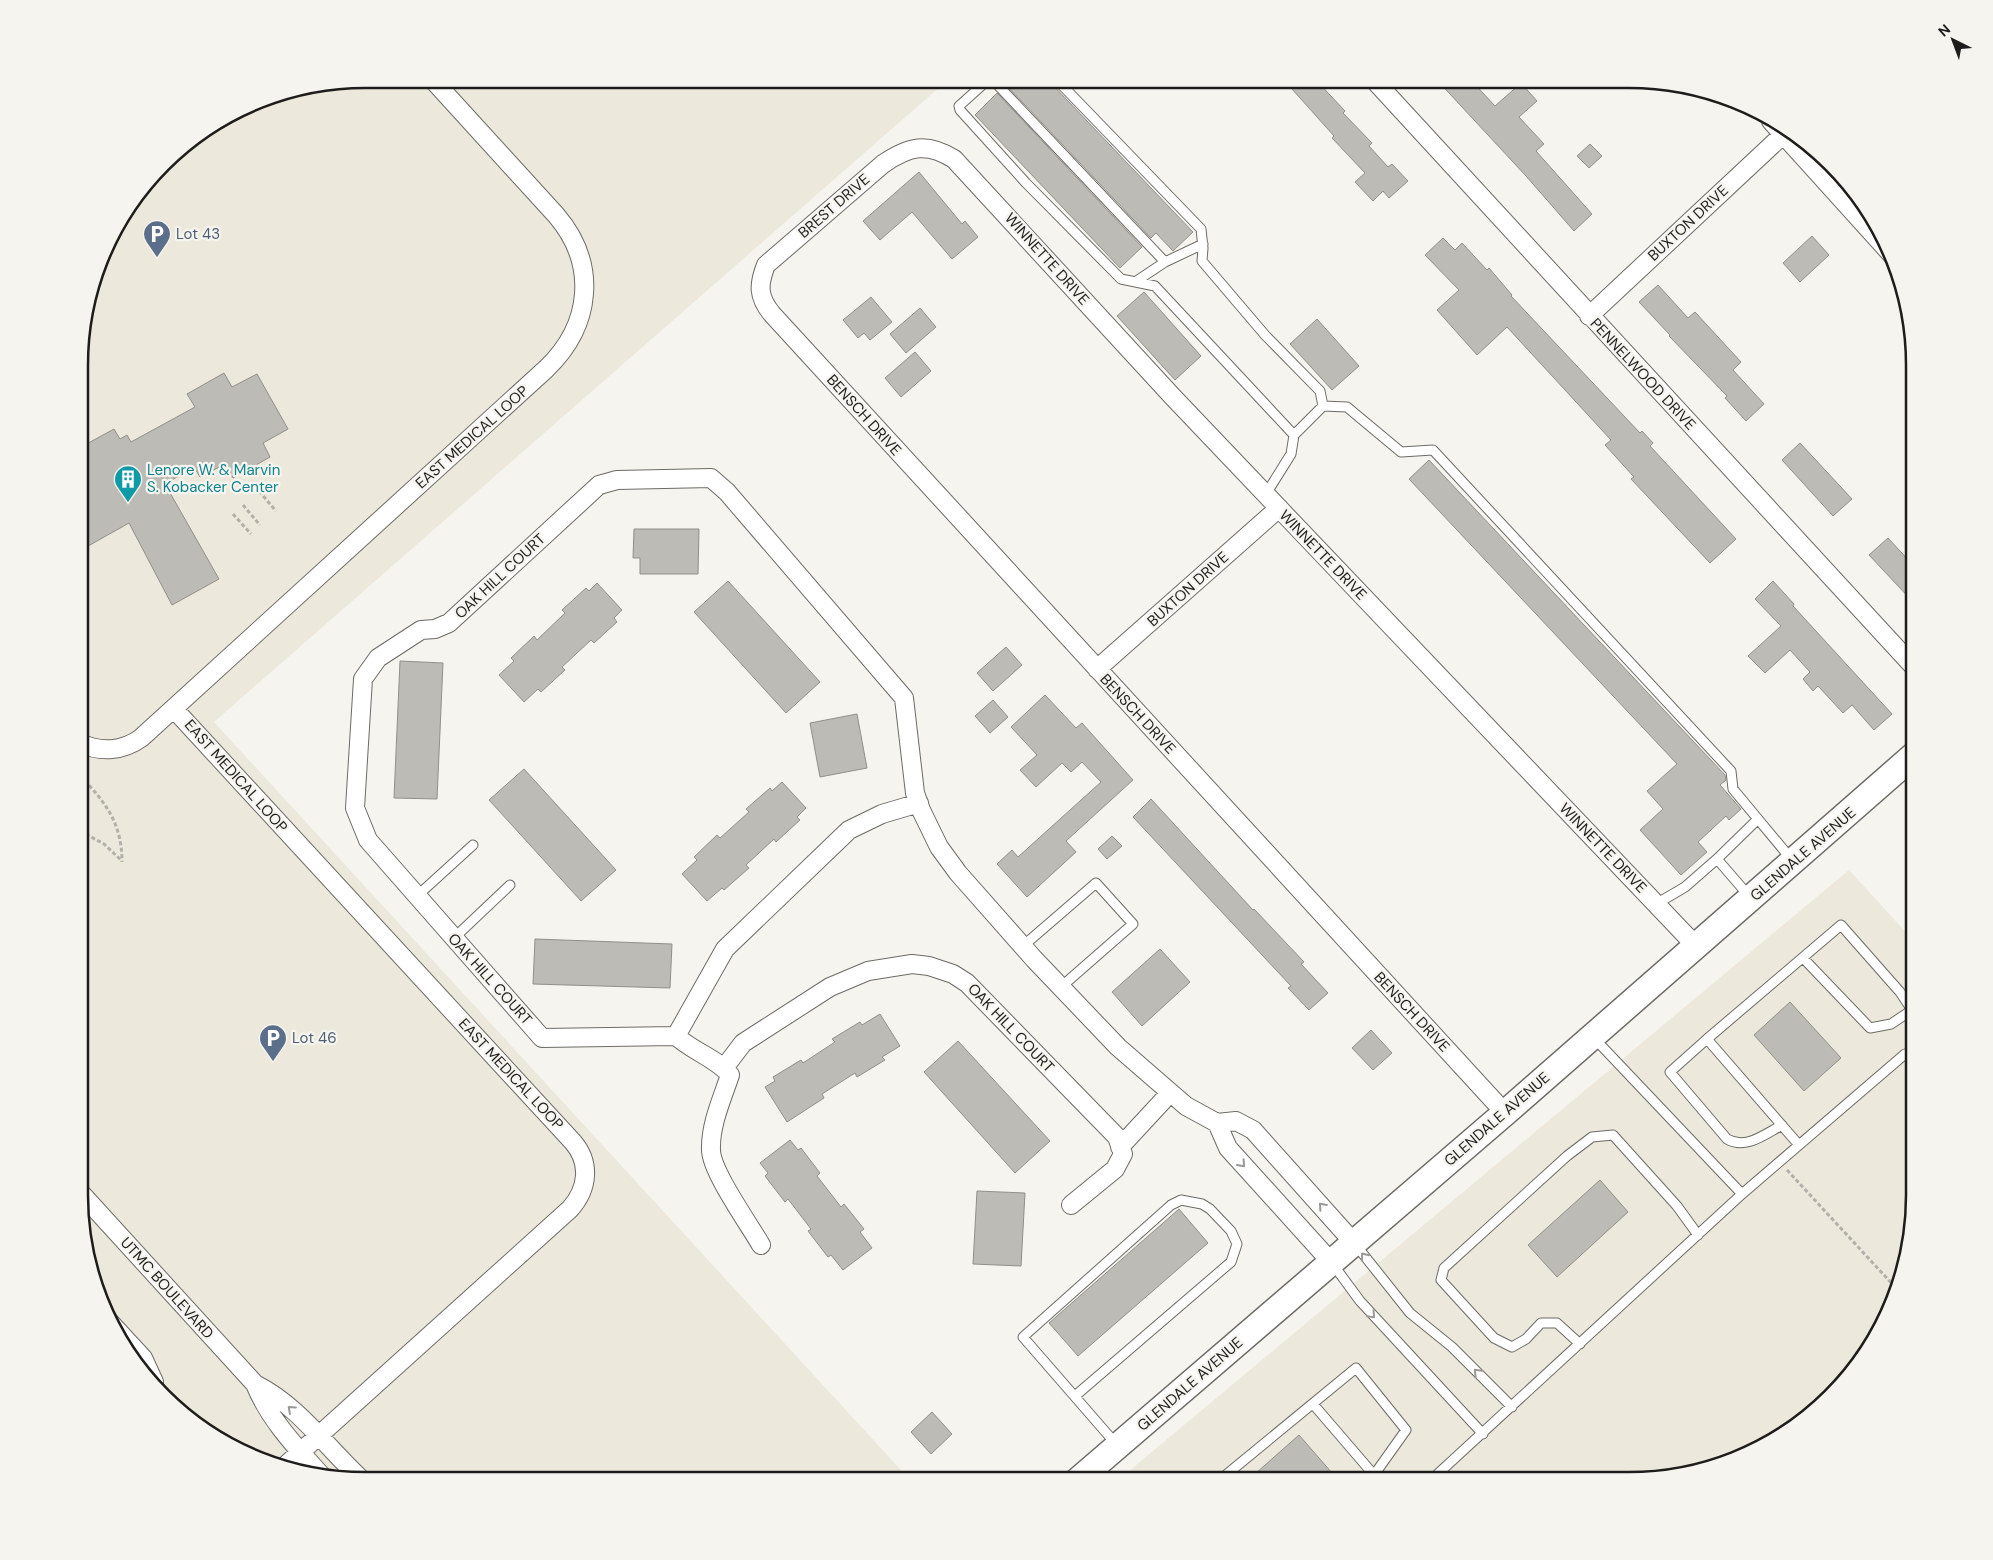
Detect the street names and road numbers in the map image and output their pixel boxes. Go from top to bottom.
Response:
street label: BREST DRIVE [794,169,874,243]
street label: BUXTON DRIVE [1644,181,1732,265]
street label: WINNETTE DRIVE [1000,209,1094,309]
street label: PENNELWOOD DRIVE [1586,314,1700,434]
street label: BENSCH DRIVE [822,370,906,460]
street label: EAST MEDICAL LOOP [411,381,533,493]
street label: WINNETTE DRIVE [1275,506,1371,604]
street label: OAK HILL COURT [451,529,549,623]
street label: BUXTON DRIVE [1143,547,1233,631]
street label: BENSCH DRIVE [1096,670,1180,758]
street label: EAST MEDICAL LOOP [180,715,292,837]
street label: WINNETTE DRIVE [1555,799,1651,897]
street label: GLENDALE AVENUE [1746,803,1860,905]
street label: OAK HILL COURT [444,929,536,1029]
street label: BENSCH DRIVE [1370,968,1454,1056]
street label: OAK HILL COURT [963,979,1059,1077]
street label: EAST MEDICAL LOOP [454,1014,568,1134]
street label: GLENDALE AVENUE [1440,1068,1554,1170]
street label: UTMC BOULEVARD [116,1233,218,1343]
street label: GLENDALE AVENUE [1133,1333,1247,1435]

